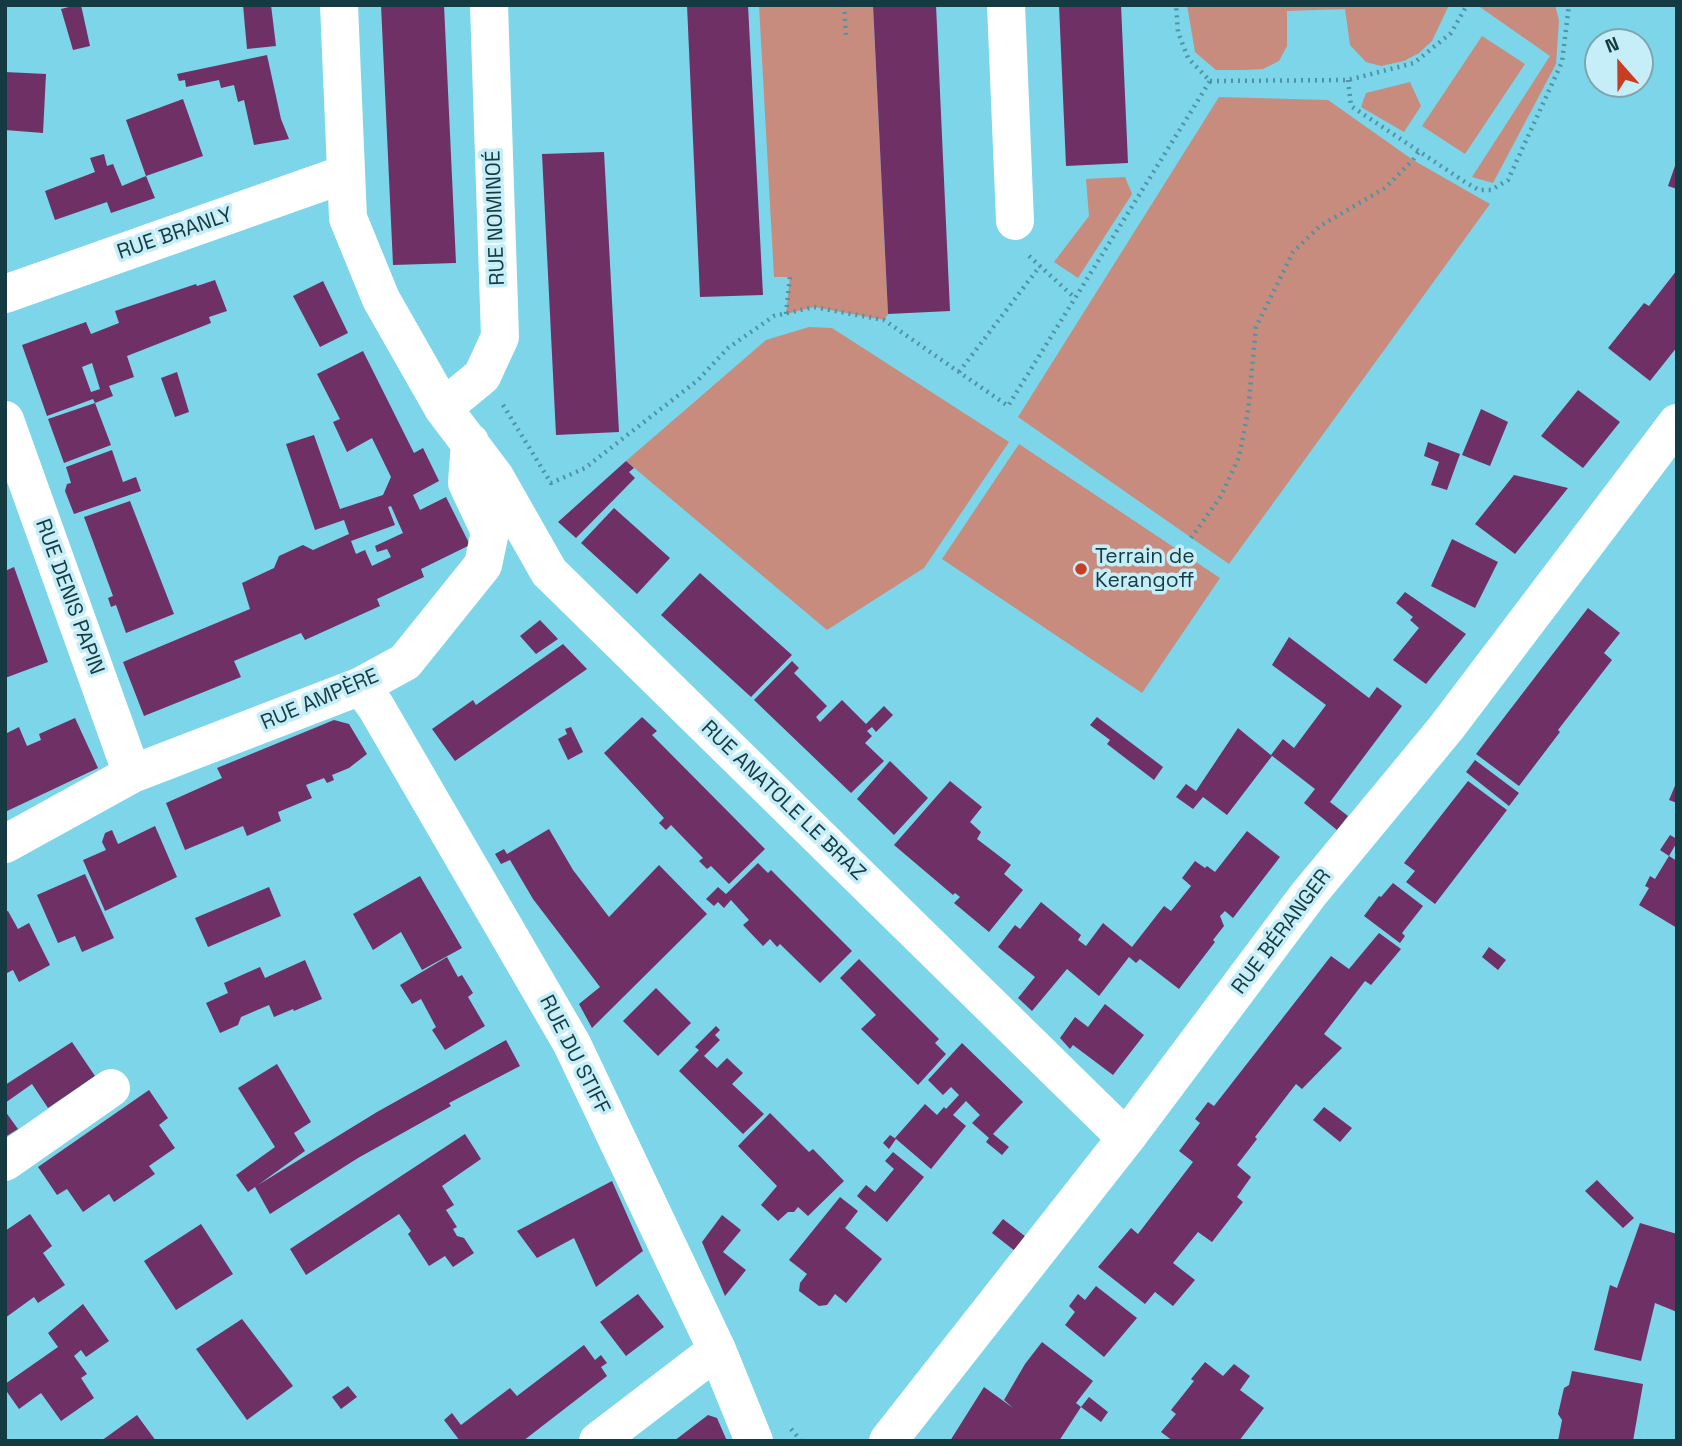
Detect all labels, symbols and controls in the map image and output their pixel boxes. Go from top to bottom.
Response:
north arrow [1584,28,1654,98]
text: N [1602,31,1622,59]
street label: RUE NOMINOÉ [481,150,511,286]
street label: RUE BRANLY [114,202,236,266]
street label: RUE DENIS PAPIN [29,516,109,678]
place label: Terrain de Kerangoff [1095,544,1195,594]
marker: Terrain de Kerangoff [1073,561,1089,577]
street label: RUE AMPÈRE [257,664,383,736]
street label: RUE ANATOLE LE BRAZ [696,716,870,886]
street label: RUE BÉRANGER [1227,865,1337,999]
street label: RUE DU STIFF [533,991,615,1119]

